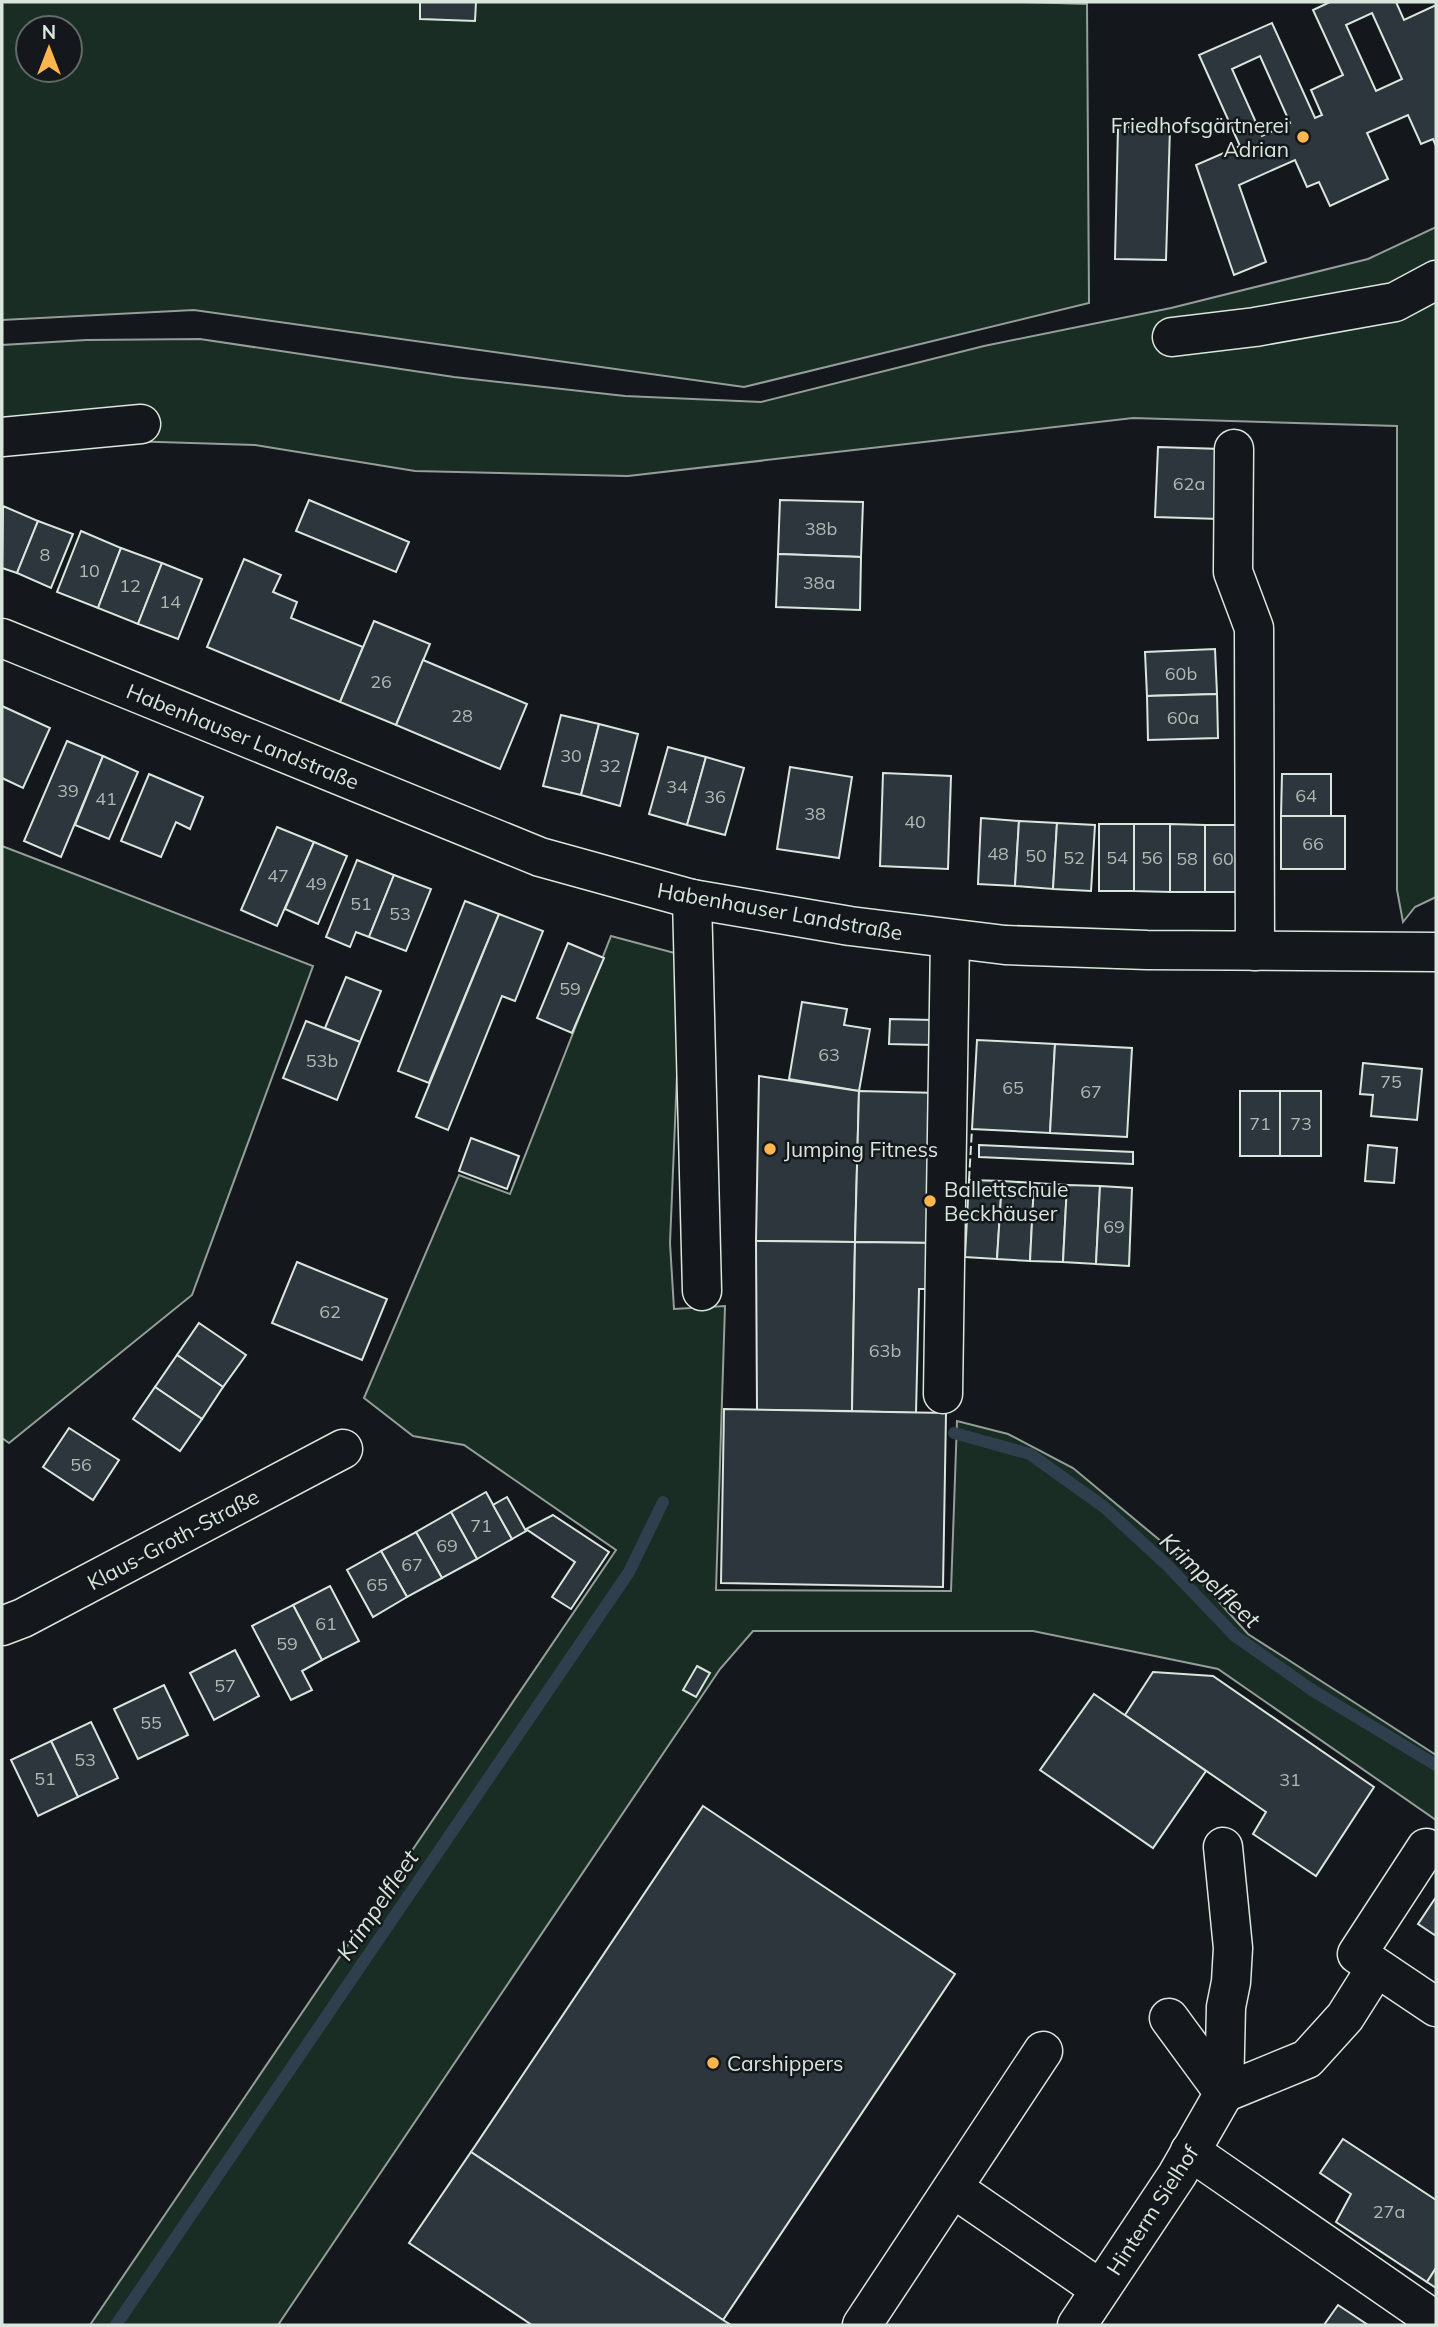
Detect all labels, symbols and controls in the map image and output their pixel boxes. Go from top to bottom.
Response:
north arrow [14,14,84,84]
text: N [42,20,56,44]
place label: Friedhofsgärtnerei Adrian [1111,112,1289,162]
marker: Friedhofsgärtnerei Adrian [1295,129,1311,145]
house number: 62a [1173,472,1205,495]
house number: 38b [805,517,837,540]
house number: 8 [40,543,50,566]
house number: 10 [78,559,100,582]
house number: 38a [803,571,835,594]
house number: 12 [119,574,141,597]
house number: 14 [159,590,181,613]
house number: 60b [1165,662,1197,685]
house number: 26 [370,670,392,693]
street label: Habenhauser Landstraße [123,677,363,795]
house number: 28 [451,704,473,727]
house number: 60a [1167,706,1199,729]
house number: 30 [560,744,582,767]
house number: 32 [599,754,621,777]
house number: 34 [666,775,688,798]
house number: 39 [57,779,79,802]
house number: 64 [1295,784,1317,807]
house number: 36 [704,785,726,808]
house number: 41 [95,787,117,810]
house number: 38 [804,802,826,825]
house number: 40 [904,810,926,833]
house number: 66 [1302,832,1324,855]
house number: 48 [987,842,1009,865]
house number: 50 [1025,844,1047,867]
house number: 52 [1063,846,1085,869]
house number: 54 [1106,846,1128,869]
house number: 56 [1141,846,1163,869]
house number: 58 [1176,847,1198,870]
house number: 60 [1212,847,1234,870]
house number: 47 [267,864,289,887]
house number: 49 [305,872,327,895]
street label: Habenhauser Landstraße [655,877,905,945]
house number: 51 [350,892,372,915]
house number: 53 [389,902,411,925]
house number: 59 [559,977,581,1000]
house number: 63 [818,1043,840,1066]
house number: 53b [306,1049,338,1072]
house number: 75 [1380,1070,1402,1093]
house number: 65 [1002,1076,1024,1099]
house number: 67 [1080,1080,1102,1103]
house number: 71 [1249,1112,1271,1135]
house number: 73 [1290,1112,1312,1135]
place label: Jumping Fitness [784,1136,938,1162]
marker: Jumping Fitness [762,1141,778,1157]
place label: Ballettschule Beckhäuser [944,1176,1068,1226]
marker: Ballettschule Beckhäuser [922,1193,938,1209]
house number: 69 [1103,1215,1125,1238]
house number: 62 [319,1300,341,1323]
house number: 63b [869,1339,901,1362]
house number: 56 [70,1453,92,1476]
street label: Klaus-Groth-Straße [83,1483,263,1595]
house number: 71 [470,1514,492,1537]
water label: Krimpelfleet [1154,1526,1267,1634]
house number: 69 [436,1534,458,1557]
house number: 67 [401,1553,423,1576]
house number: 65 [366,1573,388,1596]
house number: 61 [315,1612,337,1635]
house number: 59 [276,1632,298,1655]
house number: 57 [214,1674,236,1697]
house number: 55 [140,1711,162,1734]
house number: 53 [74,1748,96,1771]
house number: 51 [34,1767,56,1790]
house number: 31 [1279,1768,1301,1791]
water label: Krimpelfleet [330,1844,425,1966]
place label: Carshippers [727,2050,843,2076]
marker: Carshippers [705,2055,721,2071]
street label: Hinterm Sielhof [1100,2140,1204,2280]
house number: 27a [1373,2200,1405,2223]

